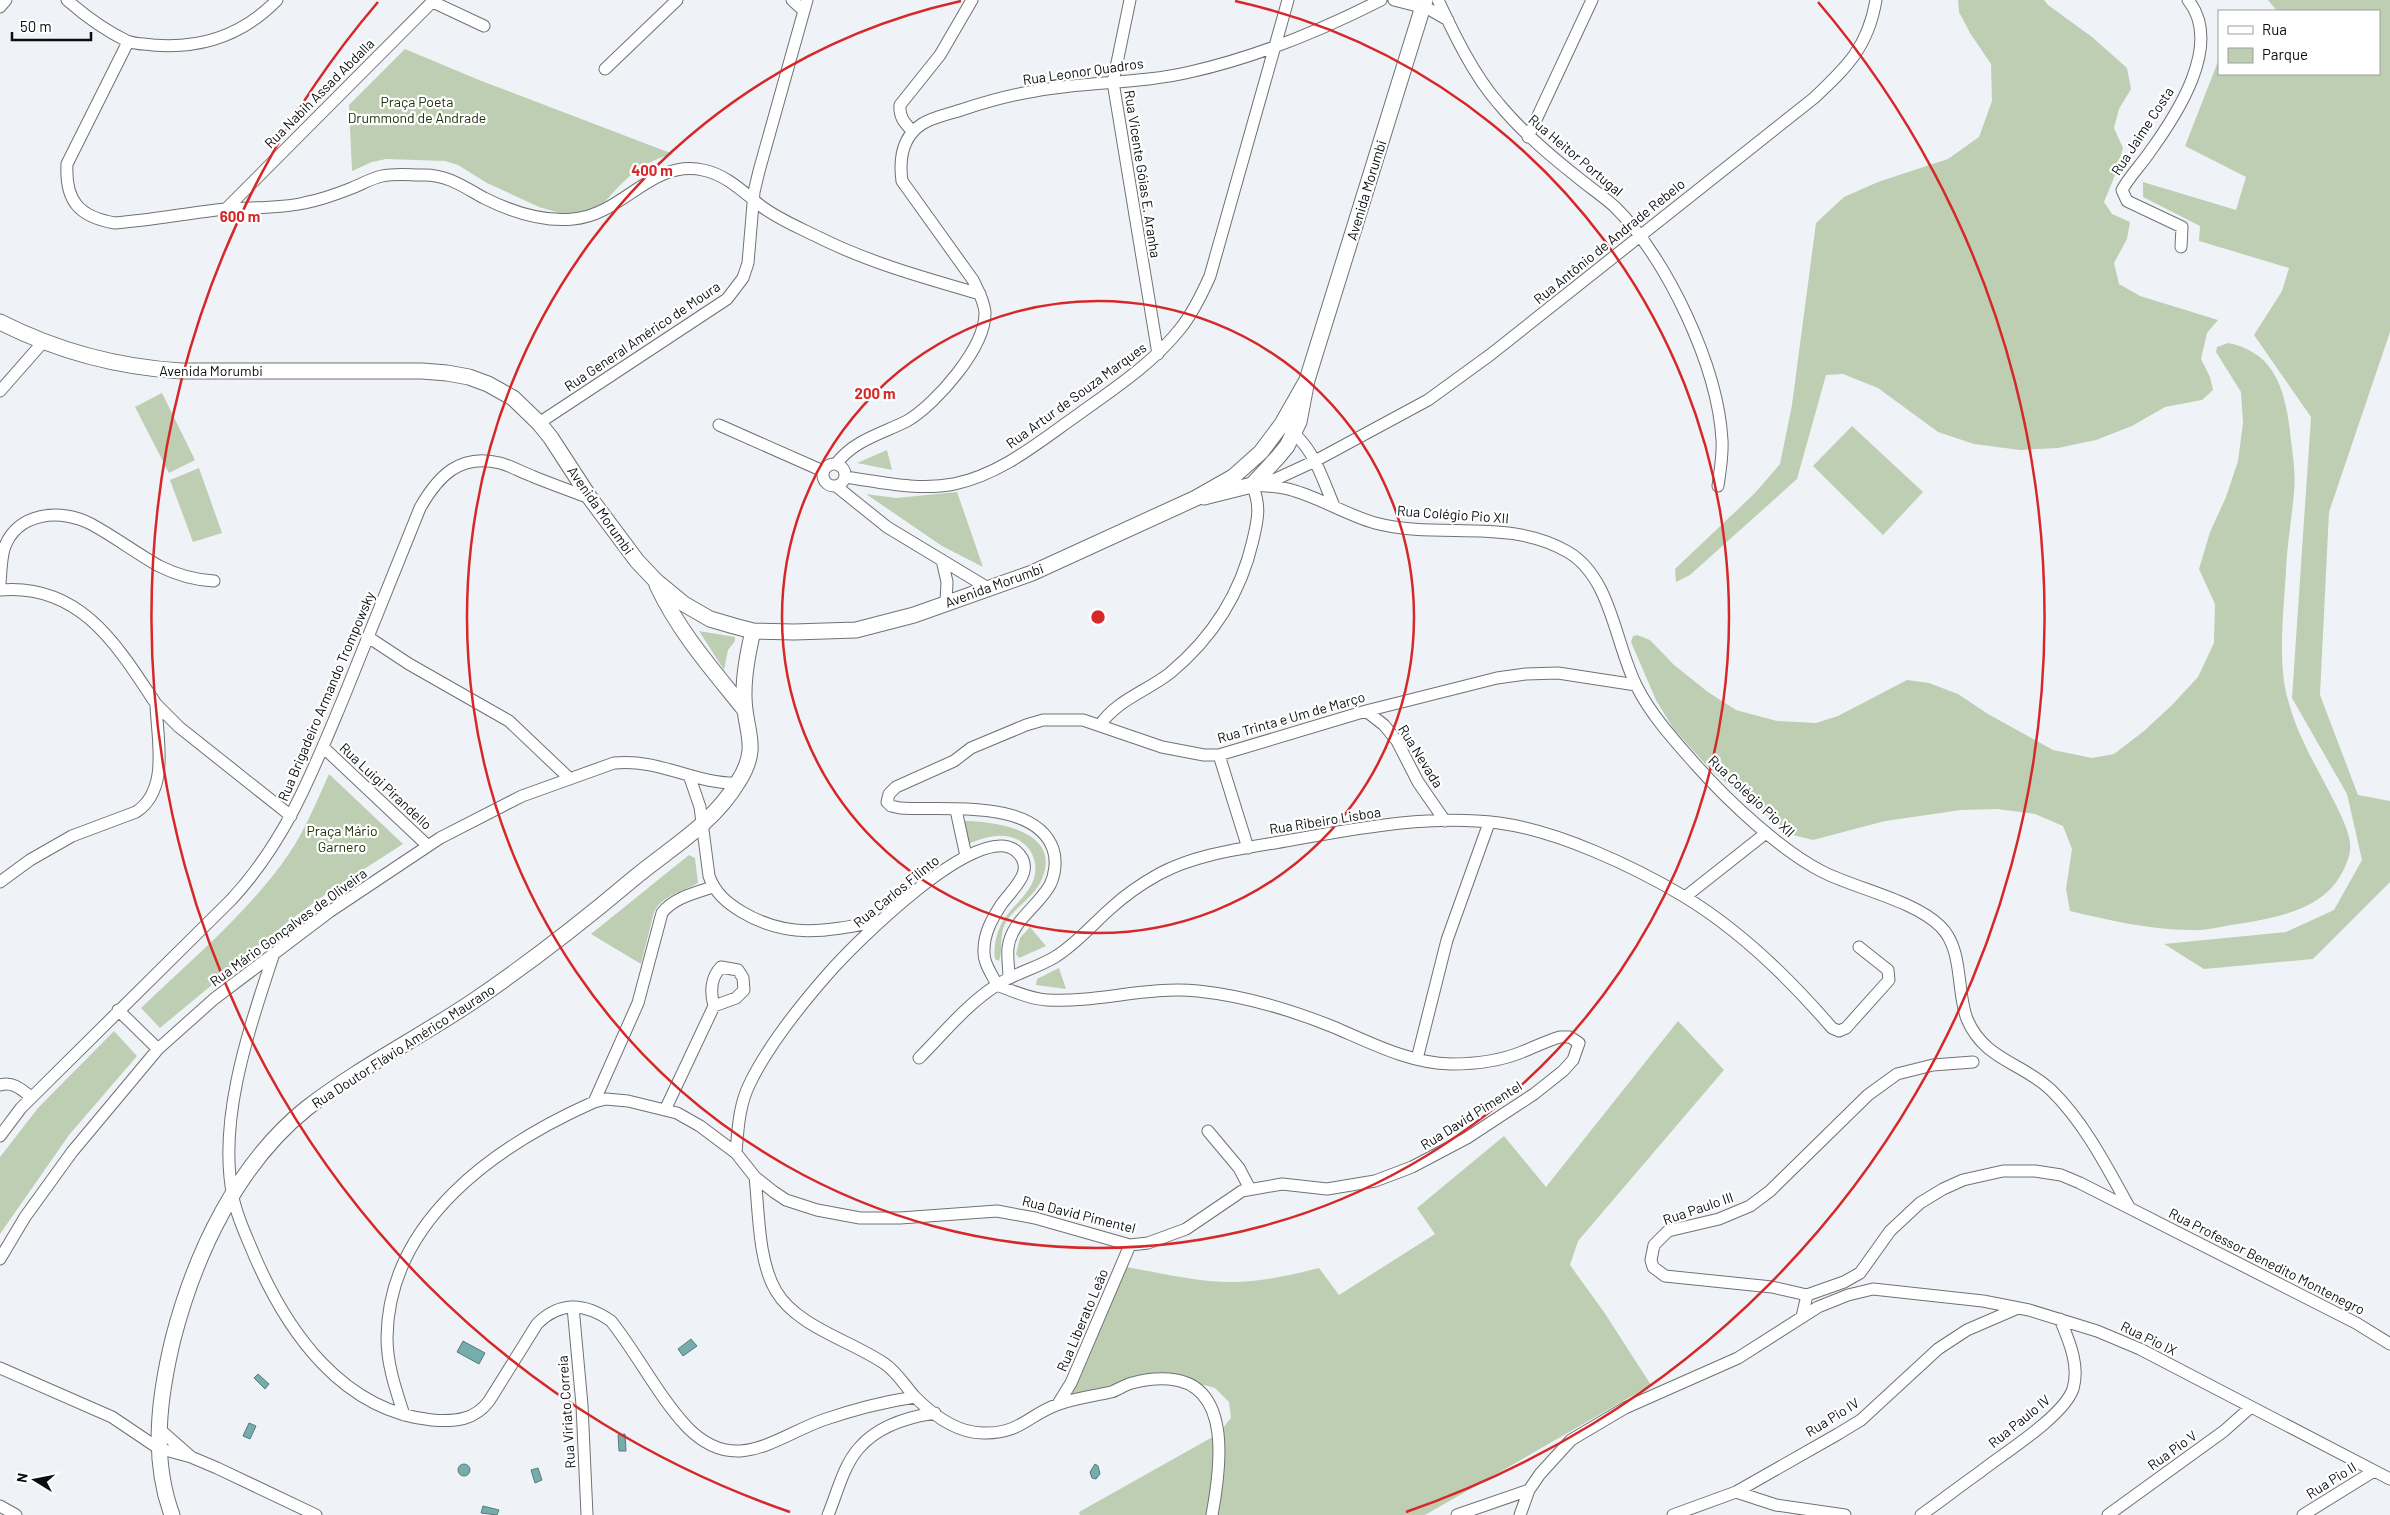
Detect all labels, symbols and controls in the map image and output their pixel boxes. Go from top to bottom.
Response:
scale bar [12,10,91,42]
legend [2218,10,2380,75]
text: 50 m [20,17,52,35]
text: Rua [2262,20,2287,38]
street label: Rua Nabih Assad Abdalla [261,35,377,151]
text: Parque [2262,45,2308,63]
street label: Rua Leonor Quadros [1022,54,1145,88]
street label: Rua Jaime Costa [2107,84,2177,178]
street label: Rua Vicente Góias E. Aranha [1121,89,1165,259]
park label: Praça Poeta Drummond de Andrade [348,93,486,126]
street label: Rua Heitor Portugal [1525,111,1627,199]
street label: Avenida Morumbi [1343,138,1389,242]
text: 400 m [631,161,673,179]
street label: Rua Antônio de Andrade Rebelo [1530,175,1688,307]
text: 600 m [220,207,260,225]
street label: Rua General Américo de Moura [561,277,723,395]
street label: Rua Artur de Souza Marques [1003,338,1150,452]
street label: Avenida Morumbi [159,362,263,379]
text: 200 m [854,384,896,402]
street label: Avenida Morumbi [564,463,638,557]
street label: Rua Colégio Pio XII [1396,502,1510,526]
street label: Avenida Morumbi [942,559,1046,611]
street label: Rua Brigadeiro Armando Trompowsky [274,588,378,804]
centre of rings [1089,608,1107,626]
street label: Rua Trinta e Um de Março [1215,688,1367,746]
street label: Rua Nevada [1395,721,1447,791]
street label: Rua Luigi Pirandello [336,739,436,833]
street label: Rua Colégio Pio XII [1705,752,1799,840]
street label: Rua Ribeiro Lisboa [1268,803,1382,837]
park label: Praça Mário Garnero [306,822,378,855]
street label: Rua Carlos Filinto [850,851,942,931]
street label: Rua Mário Gonçalves de Oliveira [206,864,370,990]
street label: Rua Doutor Flávio Américo Maurano [308,980,498,1112]
street label: Rua David Pimentel [1417,1077,1525,1153]
street label: Rua Paulo III [1660,1188,1736,1228]
street label: Rua David Pimentel [1021,1192,1137,1236]
street label: Rua Professor Benedito Montenegro [2166,1204,2368,1318]
street label: Rua Liberato Leão [1053,1266,1111,1374]
street label: Rua Pio IX [2118,1317,2180,1359]
street label: Rua Viriato Correia [554,1355,578,1469]
street label: Rua Paulo IV [1985,1391,2053,1451]
street label: Rua Pio IV [1802,1394,1862,1440]
street label: Rua Pio V [2144,1427,2200,1473]
north arrow [10,1455,60,1505]
street label: Rua Pio II [2303,1458,2359,1502]
text: N [13,1472,31,1484]

